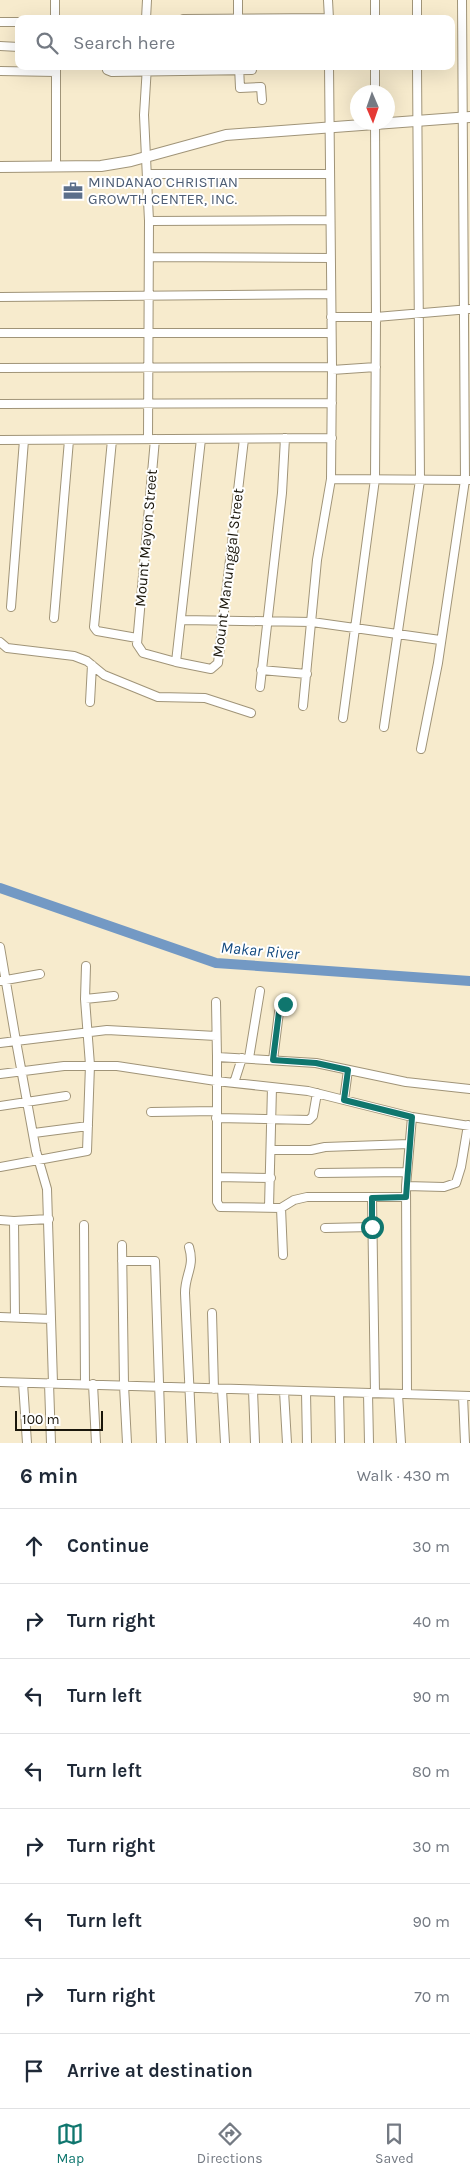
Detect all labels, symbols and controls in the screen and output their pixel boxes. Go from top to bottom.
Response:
search box [15,15,455,70]
icon: search [33,29,61,57]
text: Search here [73,32,175,54]
north arrow [350,85,395,130]
place label: MINDANAO CHRISTIAN GROWTH CENTER, INC. [88,173,238,208]
office icon: MINDANAO CHRISTIAN GROWTH CENTER, INC. [62,180,84,202]
street label: Mount Mayon Street [131,468,161,608]
street label: Mount Manunggal Street [209,487,247,659]
water label: Makar River [220,938,300,963]
route end [274,993,297,1016]
route start [361,1216,384,1239]
scale bar [15,1408,102,1431]
text: 100 m [22,1411,60,1428]
text: 6 min [20,1464,78,1488]
text: Walk · 430 m [357,1466,450,1485]
icon: ahead [20,1532,48,1560]
text: Continue [67,1535,149,1557]
text: 30 m [412,1537,450,1556]
icon: right [20,1607,48,1635]
text: Turn right [67,1610,156,1632]
text: 40 m [413,1612,450,1631]
icon: left [20,1682,48,1710]
text: Turn left [67,1685,142,1707]
text: 90 m [412,1687,450,1706]
icon: left [20,1757,48,1785]
text: Turn left [67,1760,142,1782]
text: 80 m [412,1762,450,1781]
icon: right [20,1832,48,1860]
text: Turn right [67,1835,156,1857]
text: 30 m [412,1837,450,1856]
icon: left [20,1907,48,1935]
text: Turn left [67,1910,142,1932]
text: 90 m [412,1912,450,1931]
icon: right [20,1982,48,2010]
text: Turn right [67,1985,156,2007]
text: 70 m [414,1987,450,2006]
icon: arrive [20,2057,48,2085]
text: Arrive at destination [67,2060,253,2082]
tab: Map [56,2120,84,2167]
tab: Directions [197,2120,263,2167]
tab: Saved [375,2120,414,2167]

